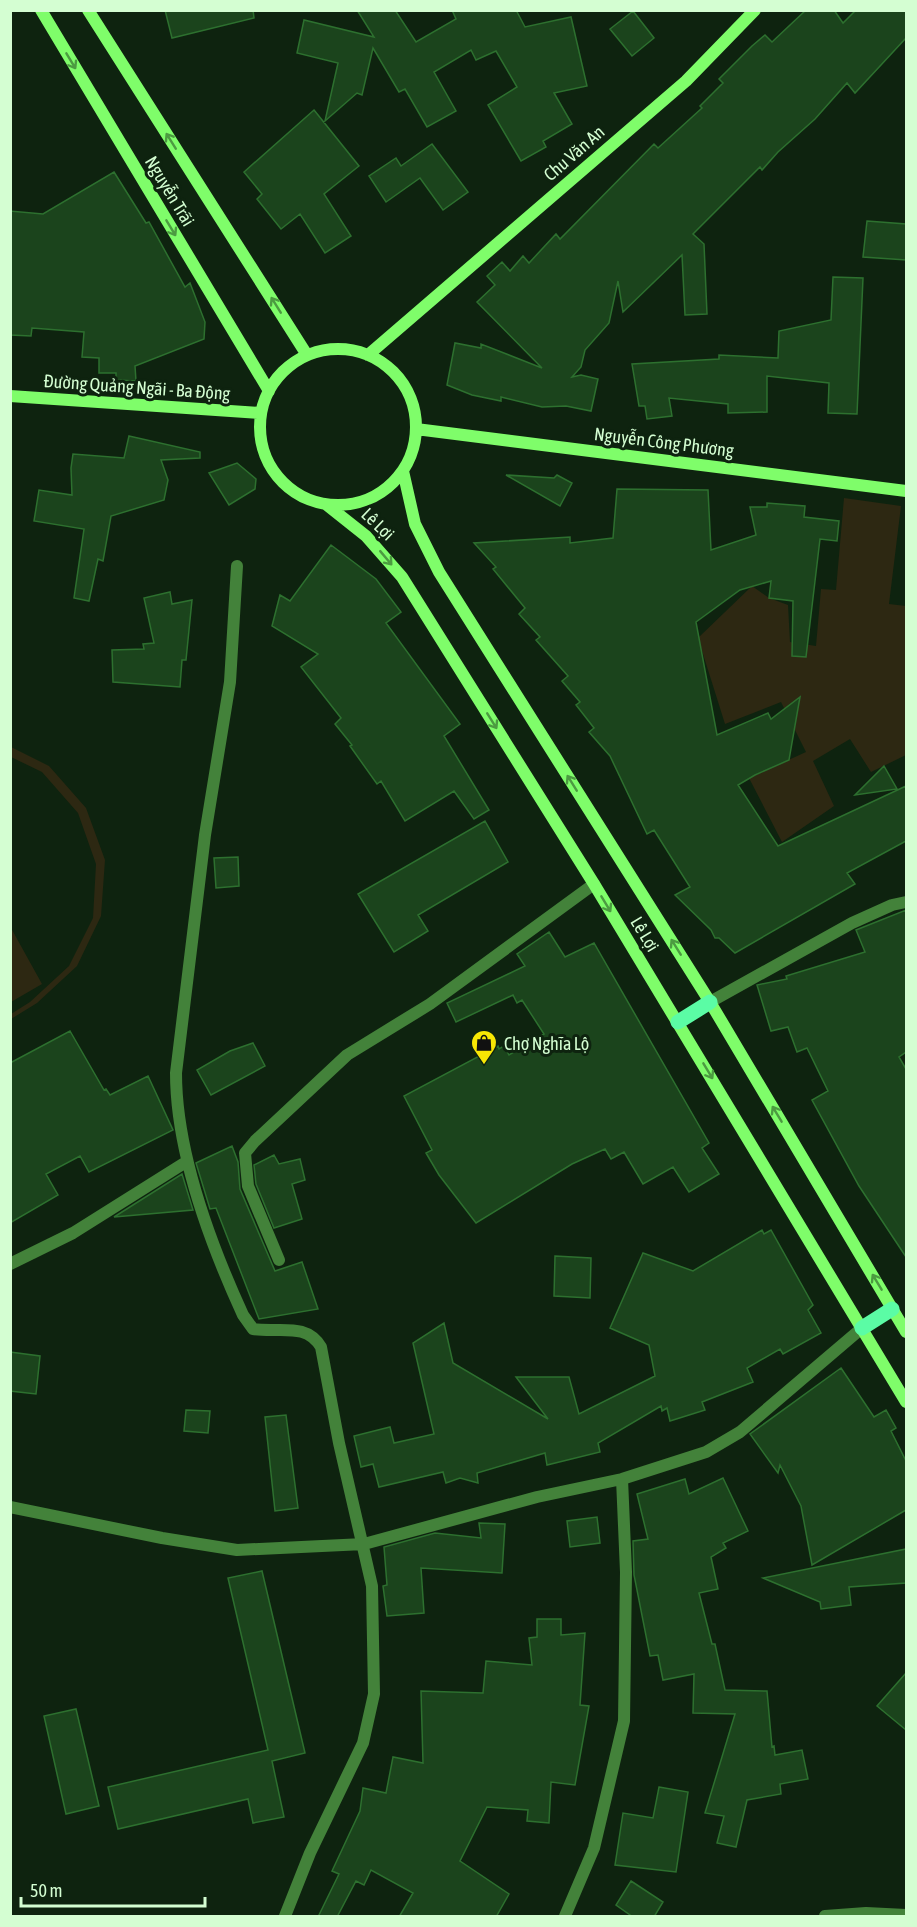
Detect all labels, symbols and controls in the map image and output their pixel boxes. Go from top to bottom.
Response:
one-way arrow [65,52,77,69]
street label: Chu Văn An [539,121,609,185]
one-way arrow [165,133,177,150]
street label: Nguyễn Trãi [141,152,199,230]
one-way arrow [166,219,178,236]
one-way arrow [269,297,282,314]
street label: Đường Quảng Ngãi - Ba Động [43,370,231,404]
street label: Nguyễn Công Phương [593,423,735,461]
street label: Lê Lợi [357,504,399,544]
one-way arrow [379,550,393,565]
one-way arrow [486,712,498,729]
one-way arrow [565,775,577,792]
one-way arrow [601,895,613,912]
street label: Lê Lợi [626,913,664,955]
one-way arrow [669,939,682,956]
shop icon: Chợ Nghĩa Lộ [469,1028,499,1066]
place label: Chợ Nghĩa Lộ [504,1033,589,1054]
one-way arrow [702,1062,714,1079]
one-way arrow [771,1106,783,1123]
one-way arrow [870,1274,882,1291]
scale bar [21,1870,206,1908]
text: 50 m [30,1880,62,1901]

